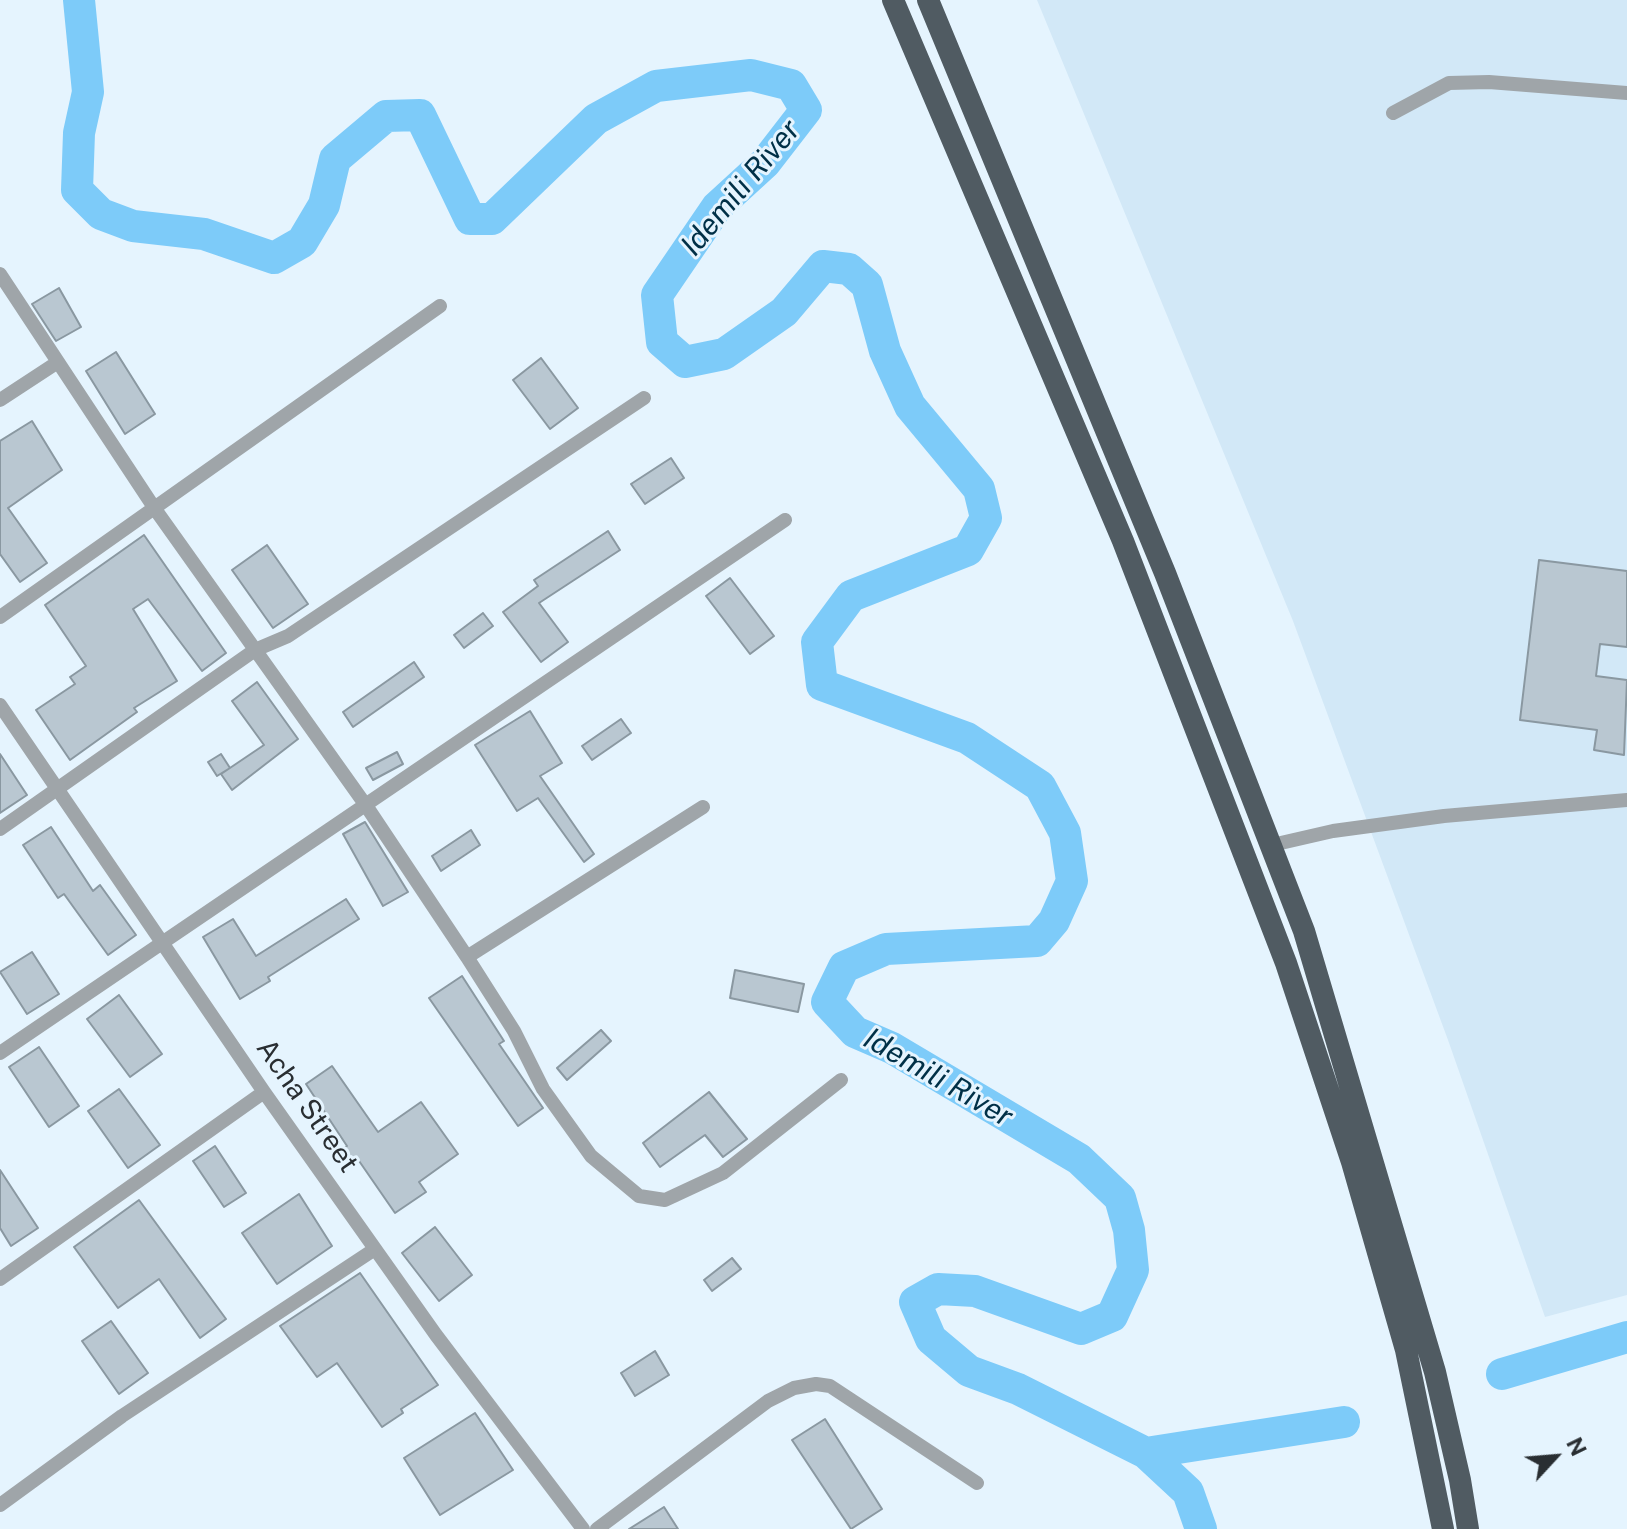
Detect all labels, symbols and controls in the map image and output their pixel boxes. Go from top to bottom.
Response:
water label: Idemili River [674,113,808,263]
water label: Idemili River [857,1021,1019,1135]
street label: Acha Street [249,1033,365,1179]
north arrow [1515,1417,1595,1497]
text: N [1561,1433,1592,1460]

